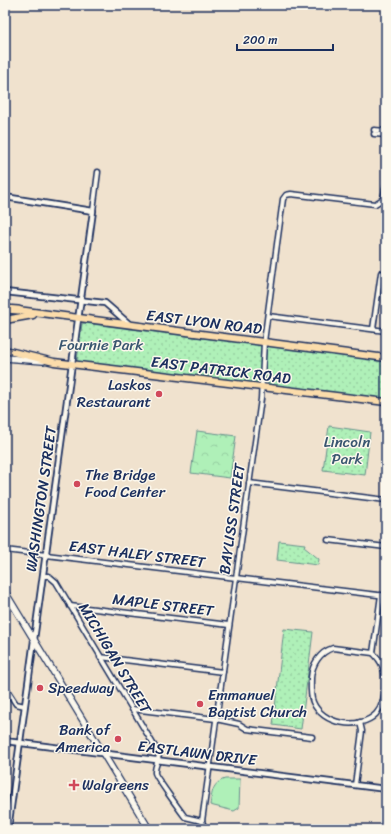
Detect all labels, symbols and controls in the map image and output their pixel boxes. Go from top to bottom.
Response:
scale bar [237,26,333,52]
text: 200 m [243,29,277,51]
street label: EAST LYON ROAD [145,302,263,342]
park label: Fournie Park [59,332,144,358]
street label: EAST PATRICK ROAD [150,349,292,391]
place label: Laskos Restaurant [77,372,152,415]
marker: Laskos Restaurant [154,389,164,399]
street label: WASHINGTON STREET [18,424,64,573]
park label: Lincoln Park [324,429,370,472]
street label: BAYLISS STREET [211,460,253,576]
place label: The Bridge Food Center [85,462,166,505]
marker: The Bridge Food Center [72,479,82,489]
street label: EAST HALEY STREET [68,533,208,575]
street label: MAPLE STREET [111,586,217,624]
street label: MICHIGAN STREET [71,597,159,720]
place label: Speedway [48,675,115,701]
place label: Emmanuel Baptist Church [208,682,307,725]
marker: Speedway [35,683,45,693]
marker: Emmanuel Baptist Church [195,699,205,709]
place label: Bank of America [55,717,111,760]
street label: EASTLAWN DRIVE [136,733,259,773]
marker: Bank of America [113,734,123,744]
place label: Walgreens [82,772,149,798]
marker: Walgreens [69,780,79,790]

